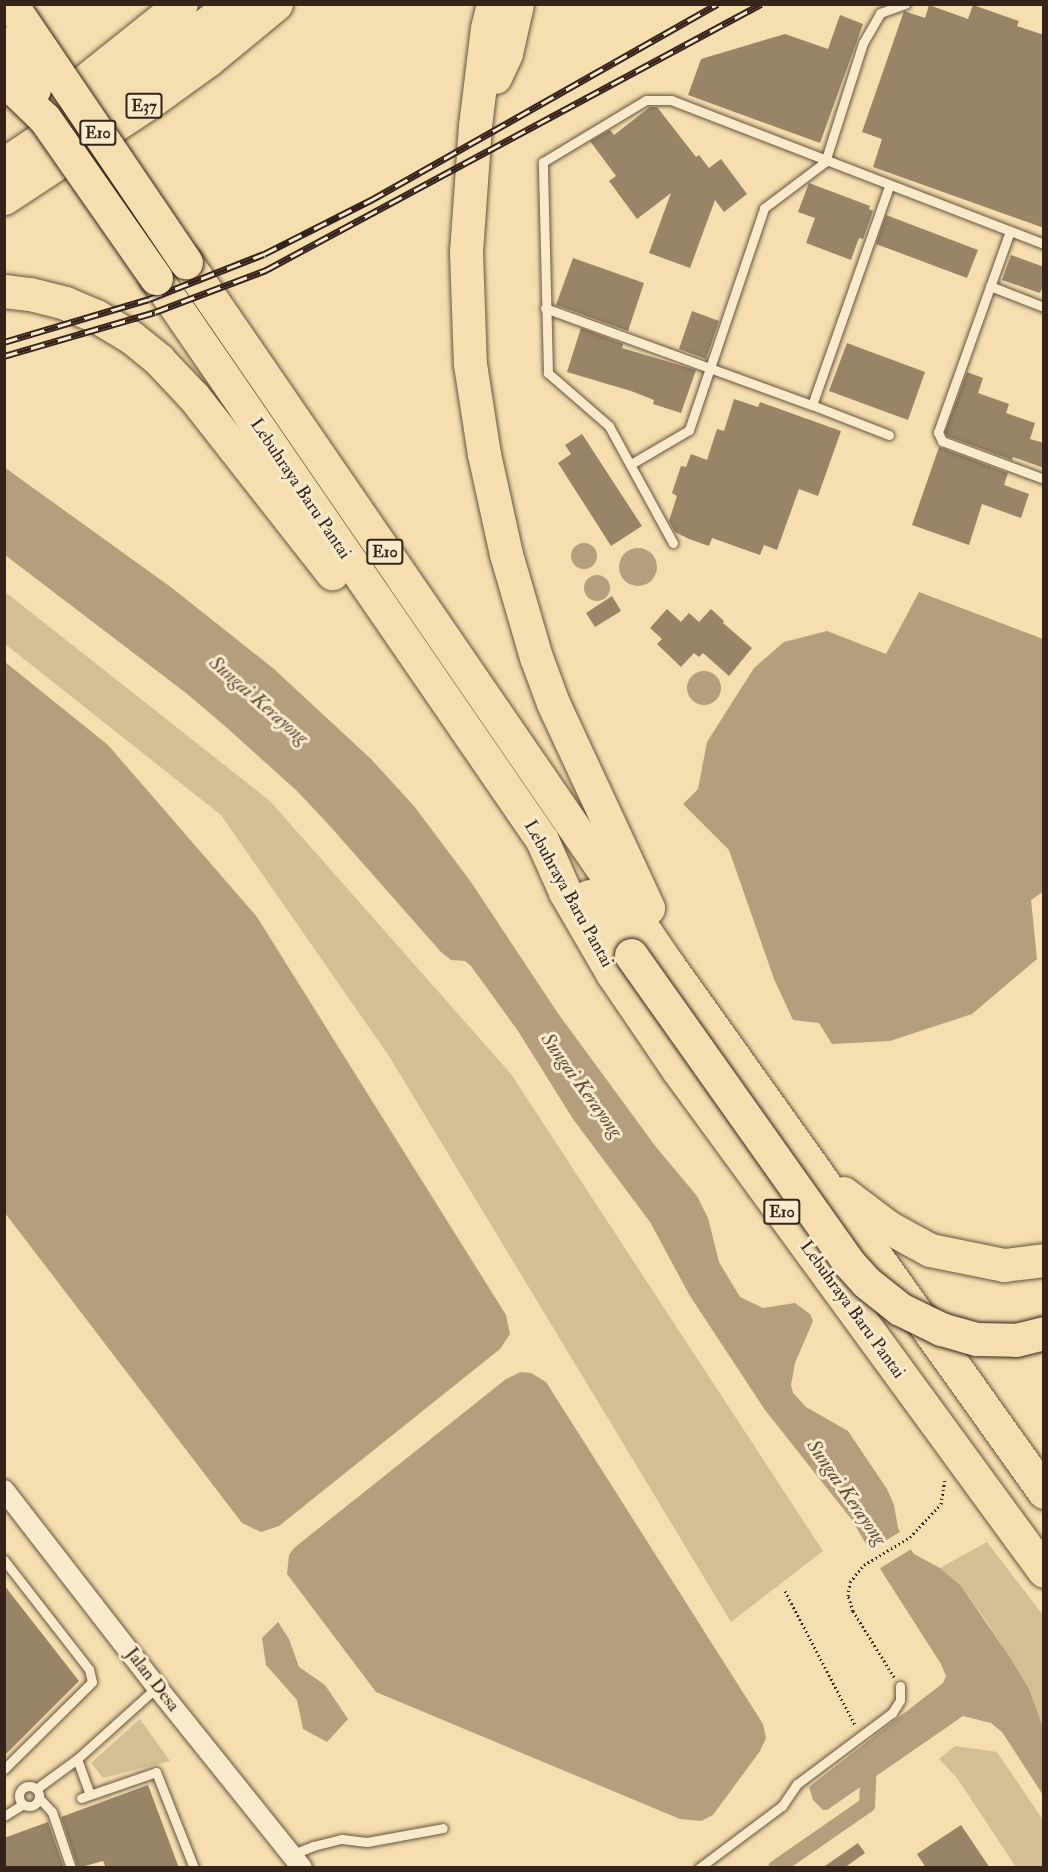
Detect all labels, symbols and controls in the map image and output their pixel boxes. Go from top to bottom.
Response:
road number: E37 [124,93,164,119]
road number: E10 [78,120,118,146]
street label: Lebuhraya Baru Pantai [245,415,355,563]
road number: E10 [366,539,404,565]
water label: Sungai Kerayong [205,650,313,750]
street label: Lebuhraya Baru Pantai [519,817,617,971]
water label: Sungai Kerayong [536,1028,628,1142]
road number: E10 [762,1199,802,1225]
street label: Lebuhraya Baru Pantai [795,1237,909,1383]
water label: Sungai Kerayong [802,1435,892,1549]
street label: Jalan Desa [120,1644,184,1716]

